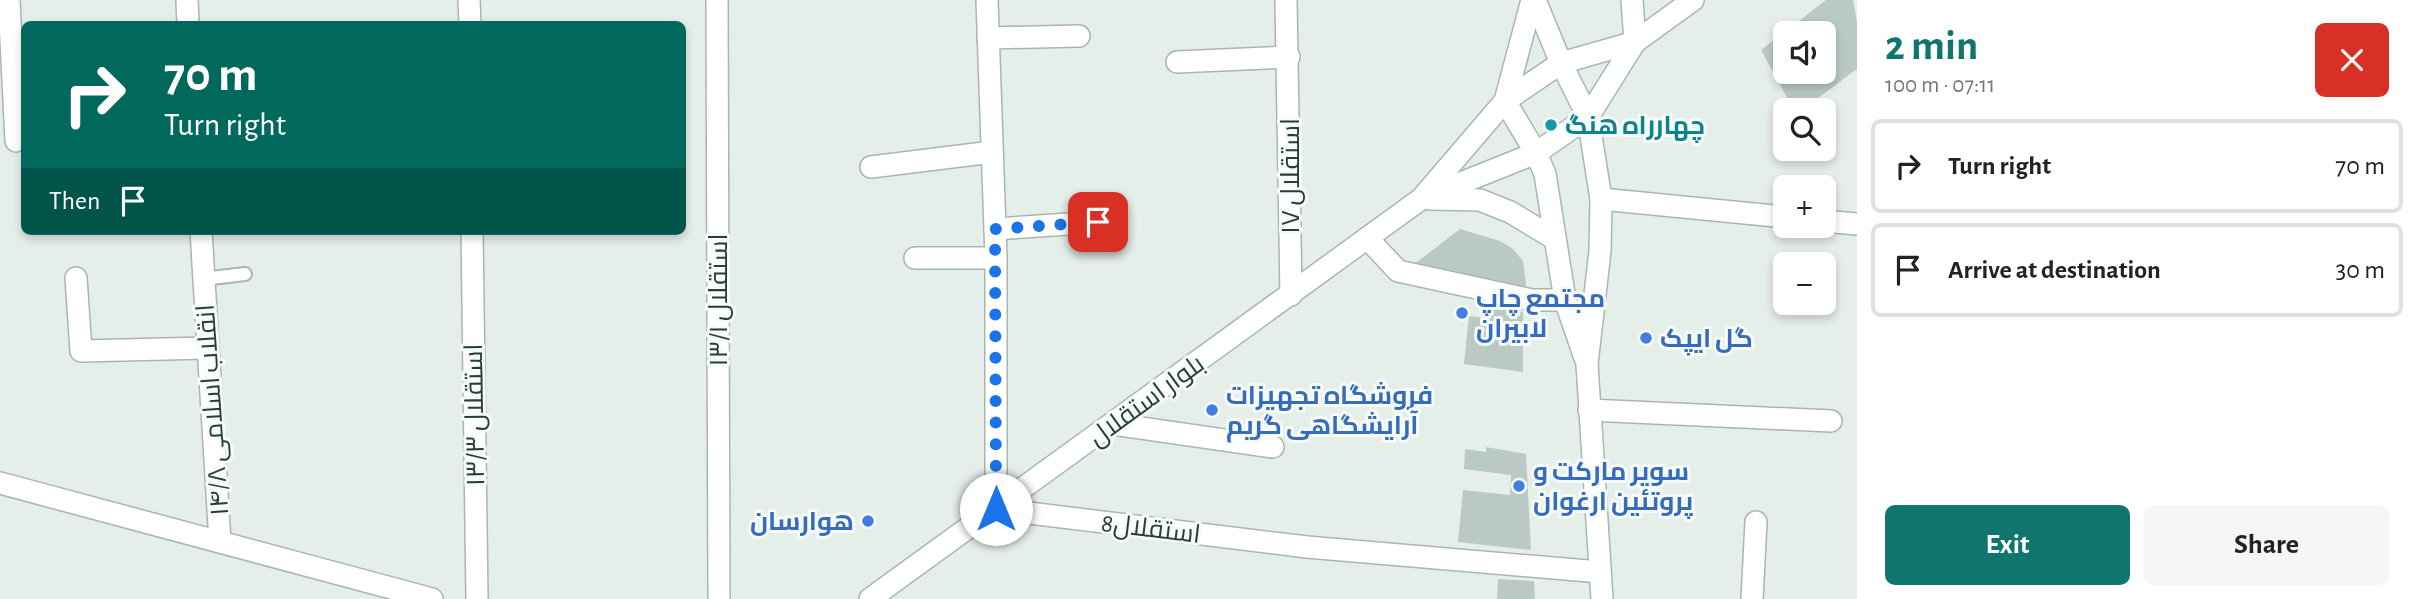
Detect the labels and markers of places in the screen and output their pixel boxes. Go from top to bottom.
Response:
place label: چهارراه هنگ [1565,113,1705,143]
marker: چهارراه هنگ [1543,117,1559,133]
pin [1068,192,1128,252]
place label: مجتمع چاپ لابيران [1476,286,1605,343]
marker: مجتمع چاپ لابيران [1454,305,1470,321]
place label: گل ایپک [1660,326,1753,356]
marker: گل ایپک [1638,330,1654,346]
place label: فروشگاه تجهیزات آرایشگاهی گریم [1226,382,1433,443]
marker: فروشگاه تجهیزات آرایشگاهی گریم [1204,402,1220,418]
place label: سوپر مارکت و پروتئین ارغوان [1533,459,1693,519]
marker: سوپر مارکت و پروتئین ارغوان [1511,478,1527,494]
place label: هوارسان [750,509,854,536]
marker: هوارسان [860,513,876,529]

